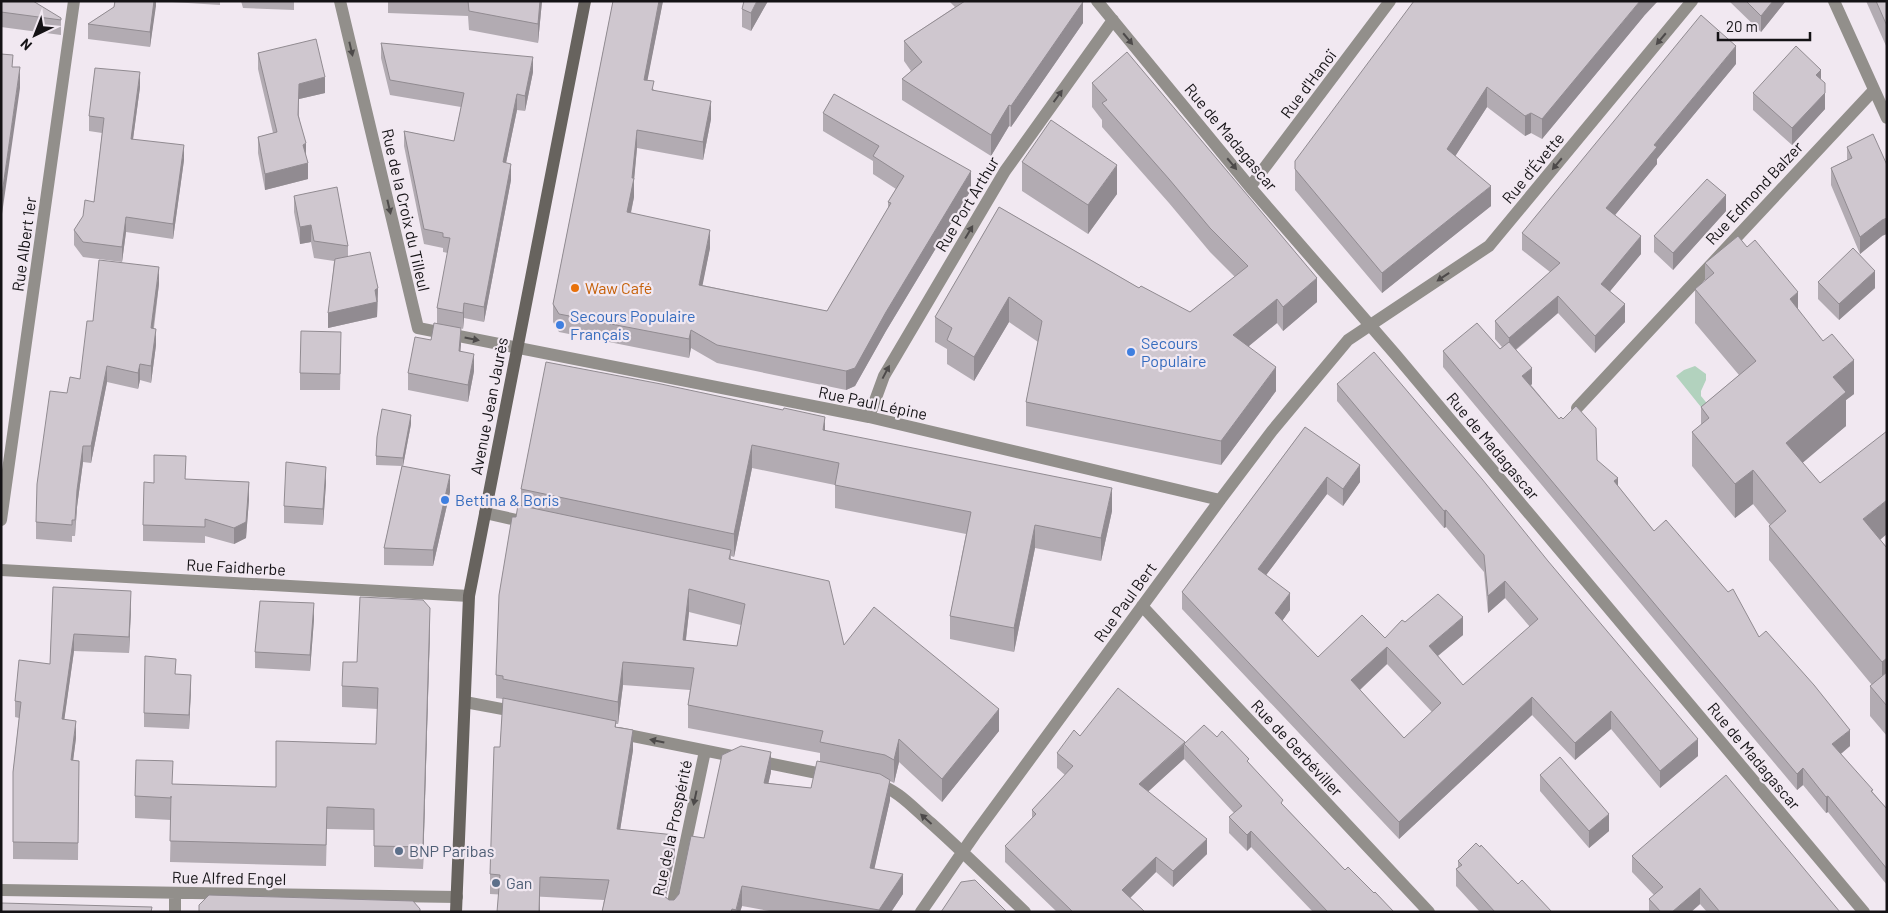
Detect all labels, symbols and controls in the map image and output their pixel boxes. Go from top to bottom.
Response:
north arrow [10,10,60,60]
scale bar [1718,10,1810,42]
text: 20 m [1726,17,1758,35]
one-way arrow [1122,32,1134,44]
one-way arrow [1655,32,1666,45]
text: N [17,35,35,54]
one-way arrow [347,41,355,56]
street label: Rue d'Hanoï [1276,45,1340,121]
street label: Rue de Madagascar [1181,79,1282,194]
one-way arrow [1053,90,1063,103]
street label: Rue de la Croix du Tilleul [379,127,434,293]
street label: Rue d'Évette [1498,129,1568,207]
street label: Rue Edmond Balzer [1701,137,1806,248]
street label: Rue Port Arthur [931,153,1003,255]
one-way arrow [1226,157,1237,170]
one-way arrow [1552,157,1563,170]
street label: Rue Albert 1er [7,195,40,293]
one-way arrow [385,199,393,214]
one-way arrow [964,225,973,238]
one-way arrow [1436,273,1450,282]
place label: Waw Café [585,278,652,297]
marker: Waw Café [569,282,581,294]
place label: Secours Populaire Français [570,306,696,343]
marker: Secours Populaire Français [554,319,566,331]
place label: Secours Populaire [1141,333,1207,370]
one-way arrow [464,335,480,343]
street label: Avenue Jean Jaurès [466,336,511,476]
marker: Secours Populaire [1125,346,1137,358]
one-way arrow [882,365,891,379]
street label: Rue Paul Lépine [817,382,929,423]
street label: Rue de Madagascar [1443,388,1544,503]
place label: Bettina & Boris [455,490,559,509]
marker: Bettina & Boris [439,494,451,506]
street label: Rue Faidherbe [186,554,286,579]
street label: Rue Paul Bert [1089,558,1160,645]
street label: Rue de Gerbéviller [1248,695,1347,800]
street label: Rue de Madagascar [1704,698,1805,813]
one-way arrow [650,737,665,745]
street label: Rue de la Prospérité [648,758,695,898]
one-way arrow [691,791,699,806]
one-way arrow [920,814,933,825]
place label: BNP Paribas [409,841,494,860]
marker: BNP Paribas [393,845,405,857]
street label: Rue Alfred Engel [172,867,286,888]
place label: Gan [506,873,533,892]
marker: Gan [490,877,502,889]

